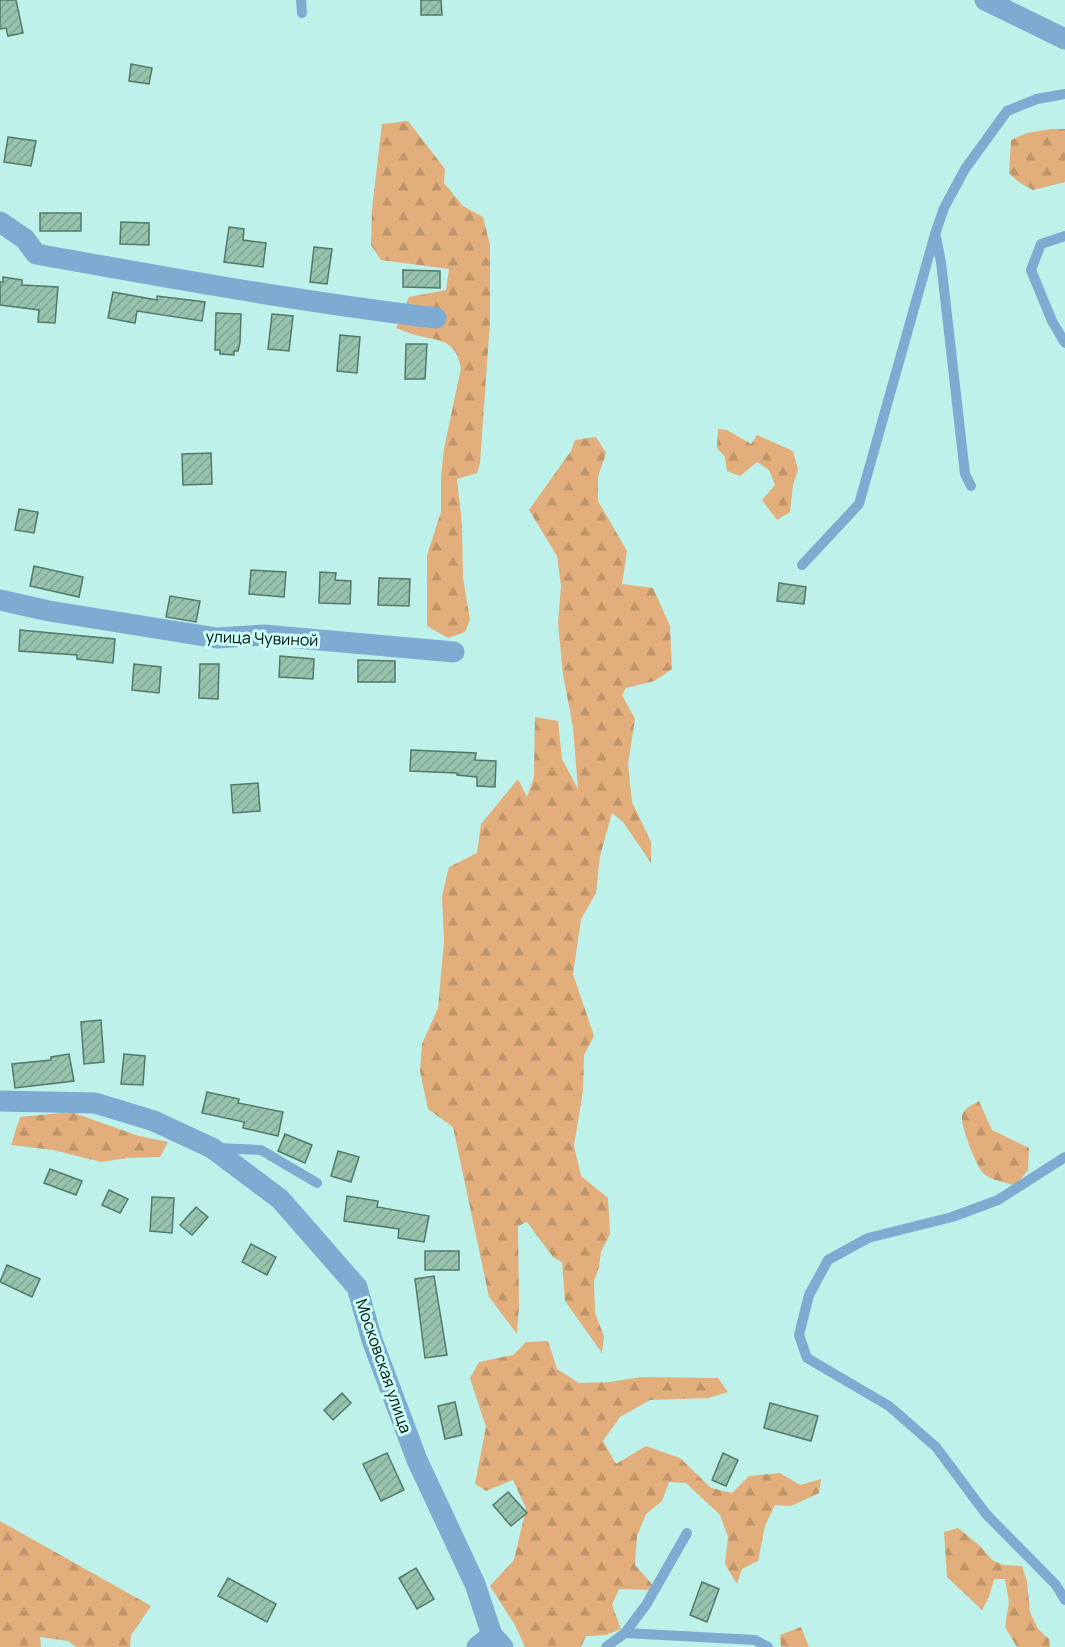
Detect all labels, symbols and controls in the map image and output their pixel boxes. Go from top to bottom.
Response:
street label: улица Чувиной [205,625,319,651]
street label: Московская улица [351,1296,417,1436]

